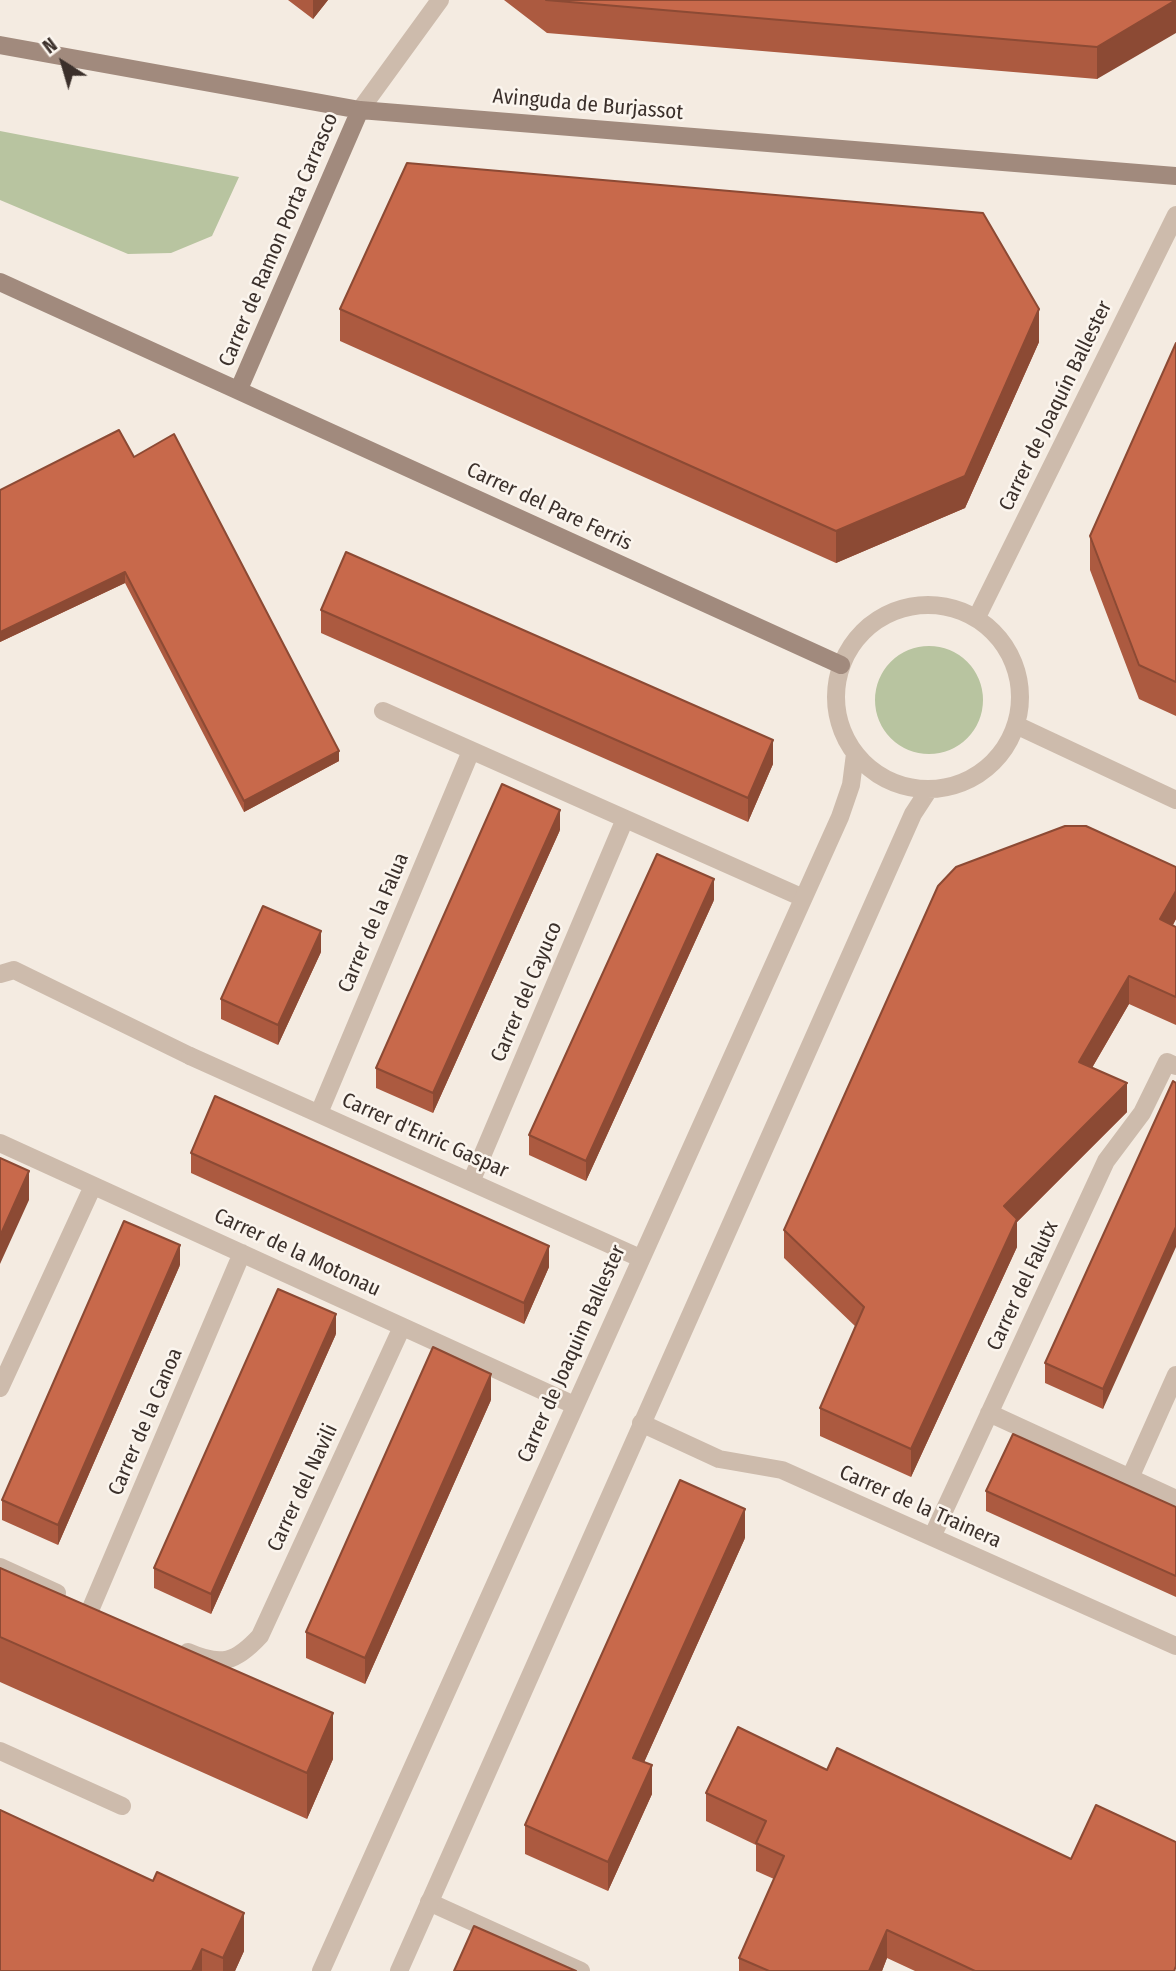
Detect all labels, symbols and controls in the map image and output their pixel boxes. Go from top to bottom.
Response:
north arrow [28,28,98,98]
text: N [39,33,62,58]
street label: Avinguda de Burjassot [492,84,684,126]
street label: Carrer de Ramon Porta Carrasco [214,109,344,371]
street label: Carrer de Joaquín Ballester [994,297,1118,515]
street label: Carrer del Pare Ferris [462,458,636,556]
street label: Carrer de la Falua [333,849,415,997]
street label: Carrer del Cayuco [486,918,568,1066]
street label: Carrer d'Enric Gaspar [338,1088,512,1184]
street label: Carrer de la Motonau [210,1203,384,1303]
street label: Carrer del Falutx [982,1217,1064,1355]
street label: Carrer de Joaquim Ballester [513,1241,631,1467]
street label: Carrer de la Canoa [104,1345,188,1499]
street label: Carrer del Navili [262,1420,344,1556]
street label: Carrer de la Trainera [835,1460,1005,1554]

